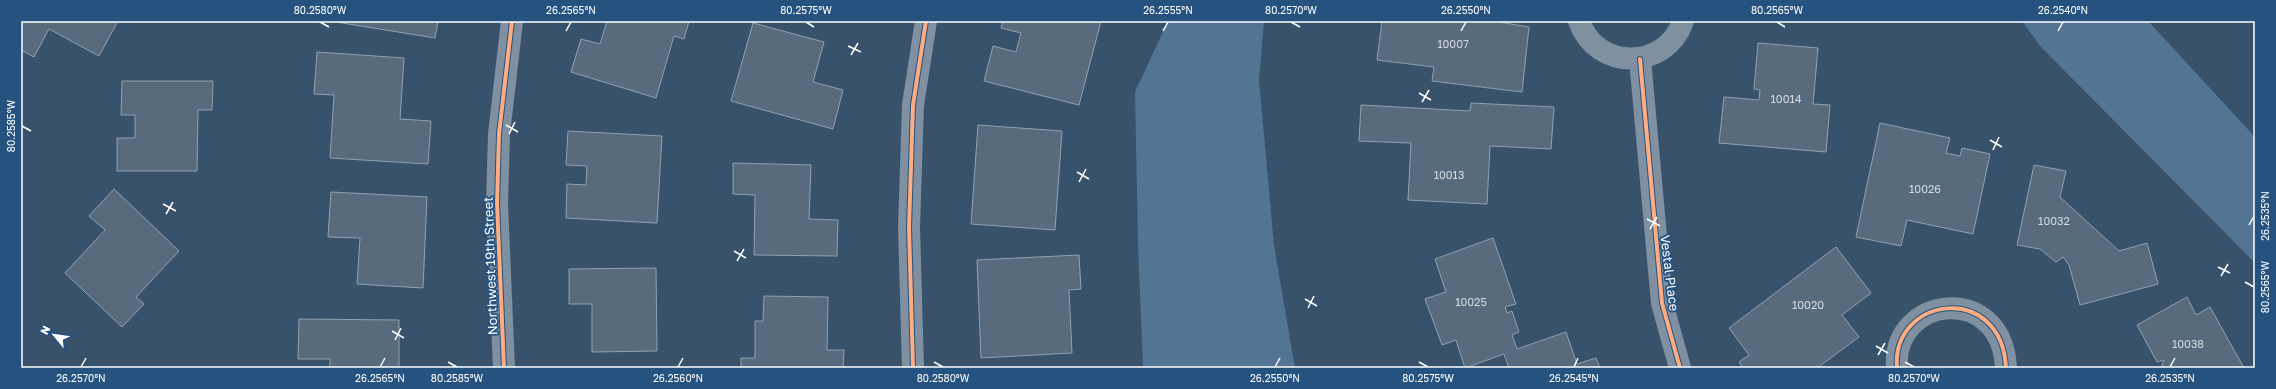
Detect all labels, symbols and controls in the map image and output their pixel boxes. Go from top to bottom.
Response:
text: 80.2580°W [294,4,347,16]
text: 26.2565°N [546,4,596,16]
text: 80.2575°W [780,4,832,16]
text: 26.2555°N [1143,4,1193,16]
text: 80.2570°W [1265,4,1317,16]
text: 26.2550°N [1441,4,1491,16]
text: 80.2565°W [1751,4,1804,16]
text: 26.2540°N [2038,4,2088,16]
house number: 10007 [1437,37,1469,50]
house number: 10014 [1770,92,1802,105]
text: 80.2585°W [5,99,17,152]
house number: 10013 [1434,168,1464,181]
house number: 10026 [1909,182,1941,195]
text: 26.2535°N [2259,191,2271,241]
street label: Northwest 19th Street [480,197,500,335]
house number: 10032 [2038,214,2070,227]
street label: Vestal Place [1657,234,1683,312]
text: 80.2565°W [2259,260,2271,313]
house number: 10025 [1455,295,1487,308]
house number: 10020 [1792,298,1824,311]
north arrow [34,315,74,355]
text: N [37,323,53,337]
house number: 10038 [2172,337,2204,350]
text: 26.2570°N [56,372,106,384]
text: 26.2565°N [355,372,405,384]
text: 80.2585°W [431,372,484,384]
text: 26.2560°N [653,372,703,384]
text: 80.2580°W [917,372,970,384]
text: 26.2550°N [1250,372,1300,384]
text: 80.2575°W [1402,372,1454,384]
text: 26.2545°N [1549,372,1599,384]
text: 80.2570°W [1888,372,1940,384]
text: 26.2535°N [2145,372,2195,384]

